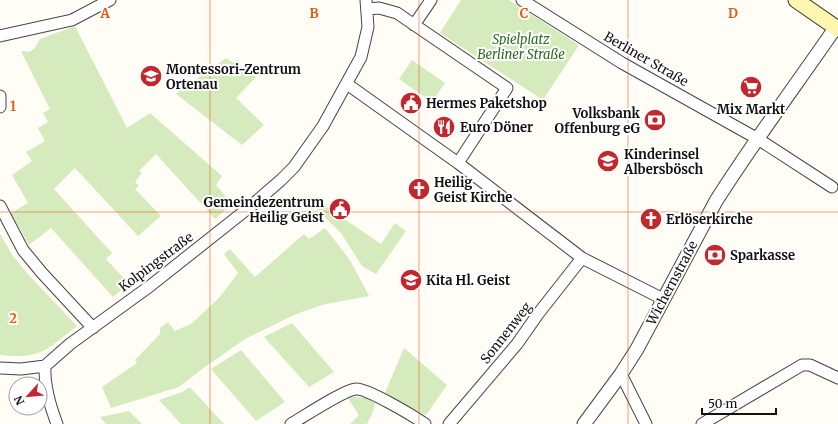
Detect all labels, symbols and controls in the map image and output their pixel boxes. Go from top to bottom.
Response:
text: A [99,5,110,22]
text: B [309,5,319,22]
text: C [520,5,529,22]
text: D [728,5,738,22]
street label: Berliner Straße [601,28,691,90]
park label: Spielplatz Berliner Straße [477,31,565,63]
place label: Montessori-Zentrum Ortenau [166,61,301,93]
school or university icon: Montessori-Zentrum Ortenau [138,63,164,89]
supermarket icon: Mix Markt [738,74,764,100]
public building icon: Hermes Paketshop [398,90,424,116]
place label: Hermes Paketshop [426,95,547,112]
text: 1 [10,98,16,115]
place label: Mix Markt [717,101,786,118]
place label: Volksbank Offenburg eG [554,105,641,137]
bank icon: Volksbank Offenburg eG [642,107,668,133]
restaurant icon: Euro Döner [431,114,457,140]
place label: Euro Döner [460,119,533,136]
place label: Kinderinsel Albersbösch [623,146,704,178]
school or university icon: Kinderinsel Albersbösch [595,148,621,174]
place label: Heilig Geist Kirche [434,174,512,206]
church icon: Heilig Geist Kirche [406,176,432,202]
place label: Gemeindezentrum Heilig Geist [203,194,325,226]
public building icon: Gemeindezentrum Heilig Geist [327,196,353,222]
church icon: Erlöserkirche [638,206,664,232]
place label: Erlöserkirche [666,211,753,228]
street label: Kolpingstraße [116,228,197,295]
street label: Wichernstraße [642,238,701,329]
bank icon: Sparkasse [702,242,728,268]
place label: Sparkasse [730,247,795,264]
school or university icon: Kita Hl. Geist [398,267,424,293]
place label: Kita Hl. Geist [426,272,511,289]
street label: Sonnenweg [477,299,535,367]
text: 2 [9,310,17,327]
north arrow [8,376,48,416]
scale bar [702,390,776,416]
text: N [11,393,27,408]
text: 50 m [708,396,737,411]

